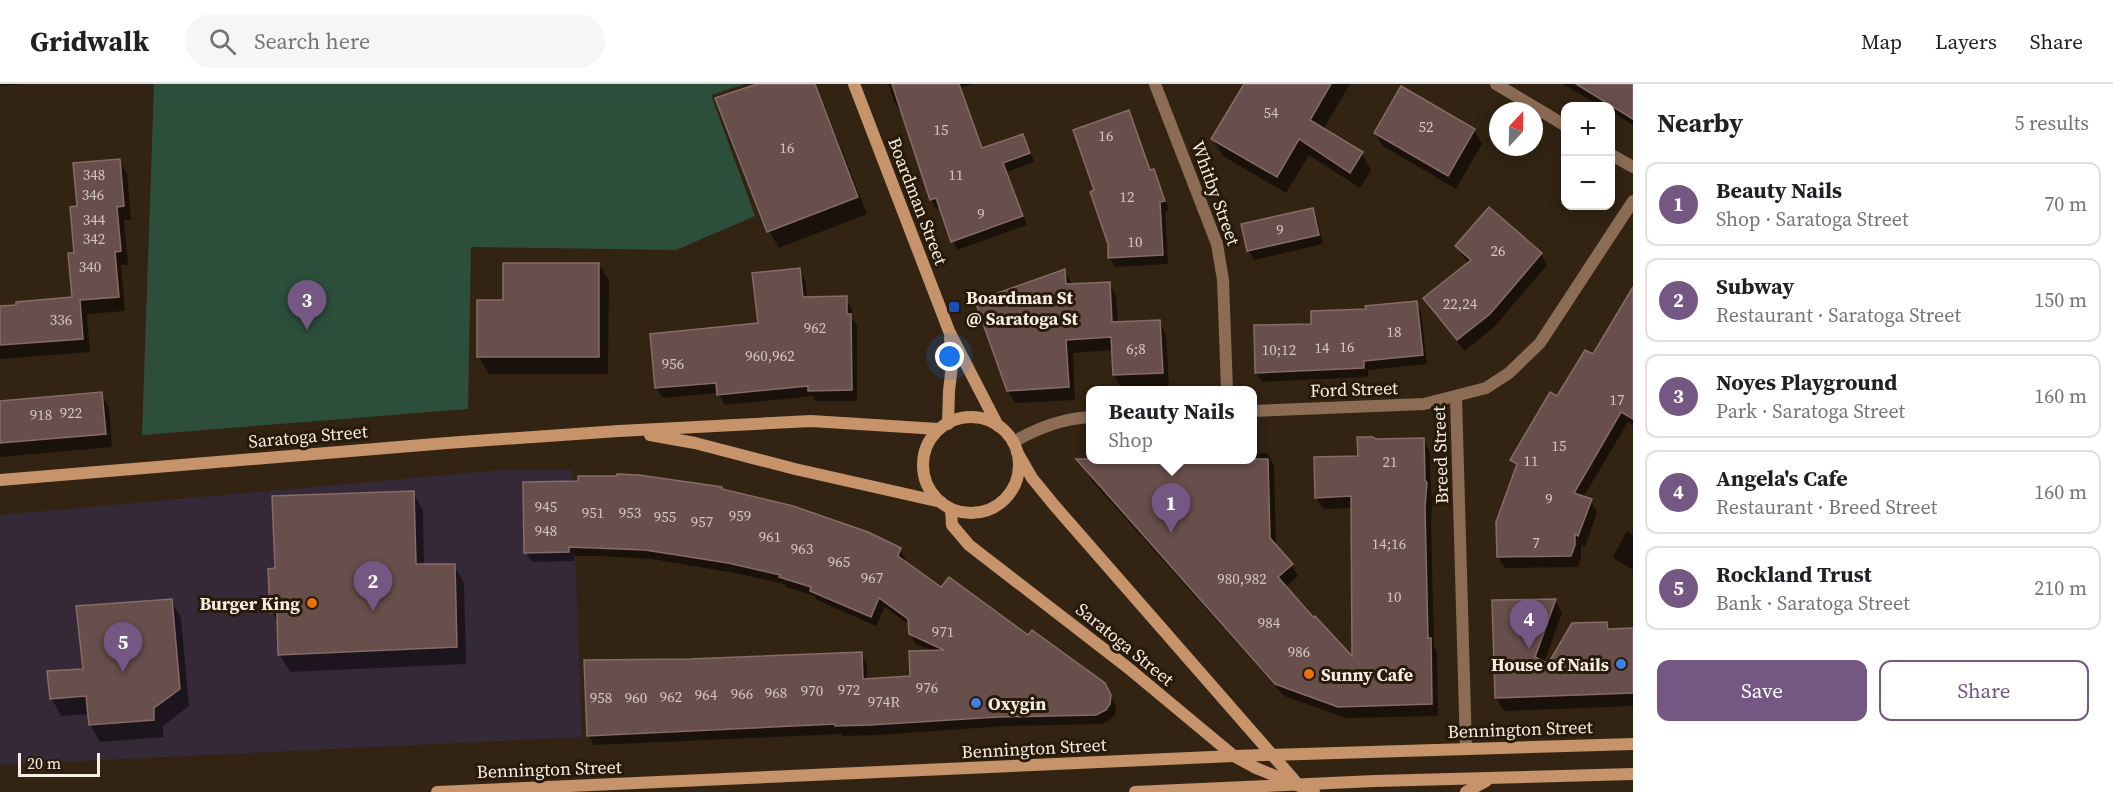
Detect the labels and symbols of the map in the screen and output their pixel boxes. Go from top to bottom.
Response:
house number: 54 [1263,102,1279,123]
north arrow [1489,102,1543,156]
house number: 52 [1418,116,1434,137]
house number: 15 [933,119,949,140]
house number: 16 [1098,125,1114,146]
street label: Boardman Street [882,134,954,269]
house number: 16 [779,137,795,158]
street label: Whitby Street [1186,137,1247,249]
house number: 348 [83,164,105,185]
house number: 11 [948,164,964,185]
house number: 346 [82,184,104,205]
house number: 12 [1119,186,1135,207]
house number: 9 [977,203,985,224]
house number: 344 [83,209,106,230]
house number: 9 [1276,219,1284,240]
house number: 342 [83,228,105,249]
house number: 10 [1127,231,1143,252]
house number: 26 [1490,240,1506,261]
house number: 340 [79,256,101,277]
pin: 3 [288,280,326,330]
place label: Boardman St @ Saratoga St [966,285,1079,331]
house number: 22,24 [1443,293,1478,314]
marker: Boardman St @ Saratoga St [947,300,961,314]
house number: 336 [50,309,72,330]
house number: 962 [804,317,826,338]
house number: 18 [1386,321,1402,342]
house number: 16 [1339,336,1355,357]
house number: 14 [1314,337,1330,358]
house number: 6;8 [1126,338,1146,359]
house number: 10;12 [1262,339,1296,360]
your location [935,342,964,371]
house number: 960,962 [745,345,795,366]
house number: 956 [662,353,684,374]
street label: Ford Street [1310,375,1399,403]
house number: 17 [1609,389,1625,410]
house number: 922 [60,402,82,423]
house number: 918 [30,404,52,425]
street label: Breed Street [1426,405,1454,504]
street label: Saratoga Street [247,418,369,454]
house number: 15 [1551,435,1567,456]
house number: 11 [1523,450,1539,471]
house number: 21 [1382,451,1398,472]
pin: 1 [1152,484,1190,533]
house number: 9 [1545,488,1553,509]
house number: 945 [535,496,557,517]
house number: 951 [582,502,604,523]
house number: 953 [619,502,641,523]
house number: 959 [729,505,751,526]
house number: 955 [654,506,676,527]
house number: 957 [691,511,713,532]
house number: 948 [535,520,557,541]
house number: 961 [759,526,781,547]
house number: 7 [1532,532,1540,553]
house number: 14;16 [1372,533,1406,554]
house number: 963 [791,538,813,559]
house number: 965 [828,551,850,572]
pin: 2 [354,562,392,611]
house number: 967 [861,567,883,588]
house number: 980,982 [1217,568,1267,589]
house number: 10 [1386,586,1402,607]
place label: Burger King [199,591,300,616]
marker: Burger King [305,596,319,610]
street label: Saratoga Street [1071,597,1179,691]
pin: 4 [1510,600,1549,649]
house number: 984 [1258,612,1281,633]
house number: 971 [932,621,954,642]
pin: 5 [104,622,142,672]
house number: 986 [1288,641,1310,662]
place label: House of Nails [1491,652,1609,677]
marker: House of Nails [1614,657,1628,671]
place label: Sunny Cafe [1321,662,1413,687]
marker: Sunny Cafe [1302,667,1316,681]
house number: 976 [916,677,938,698]
house number: 972 [838,679,860,700]
house number: 970 [801,680,823,701]
house number: 968 [765,682,787,703]
house number: 966 [731,683,753,704]
house number: 964 [695,684,718,705]
house number: 962 [660,686,682,707]
house number: 958 [590,687,612,708]
house number: 960 [625,687,647,708]
house number: 974R [868,691,900,712]
place label: Oxygin [988,691,1046,716]
marker: Oxygin [969,696,983,710]
street label: Bennington Street [1447,714,1593,744]
street label: Bennington Street [961,732,1107,764]
scale bar [18,750,100,778]
street label: Bennington Street [476,754,622,784]

